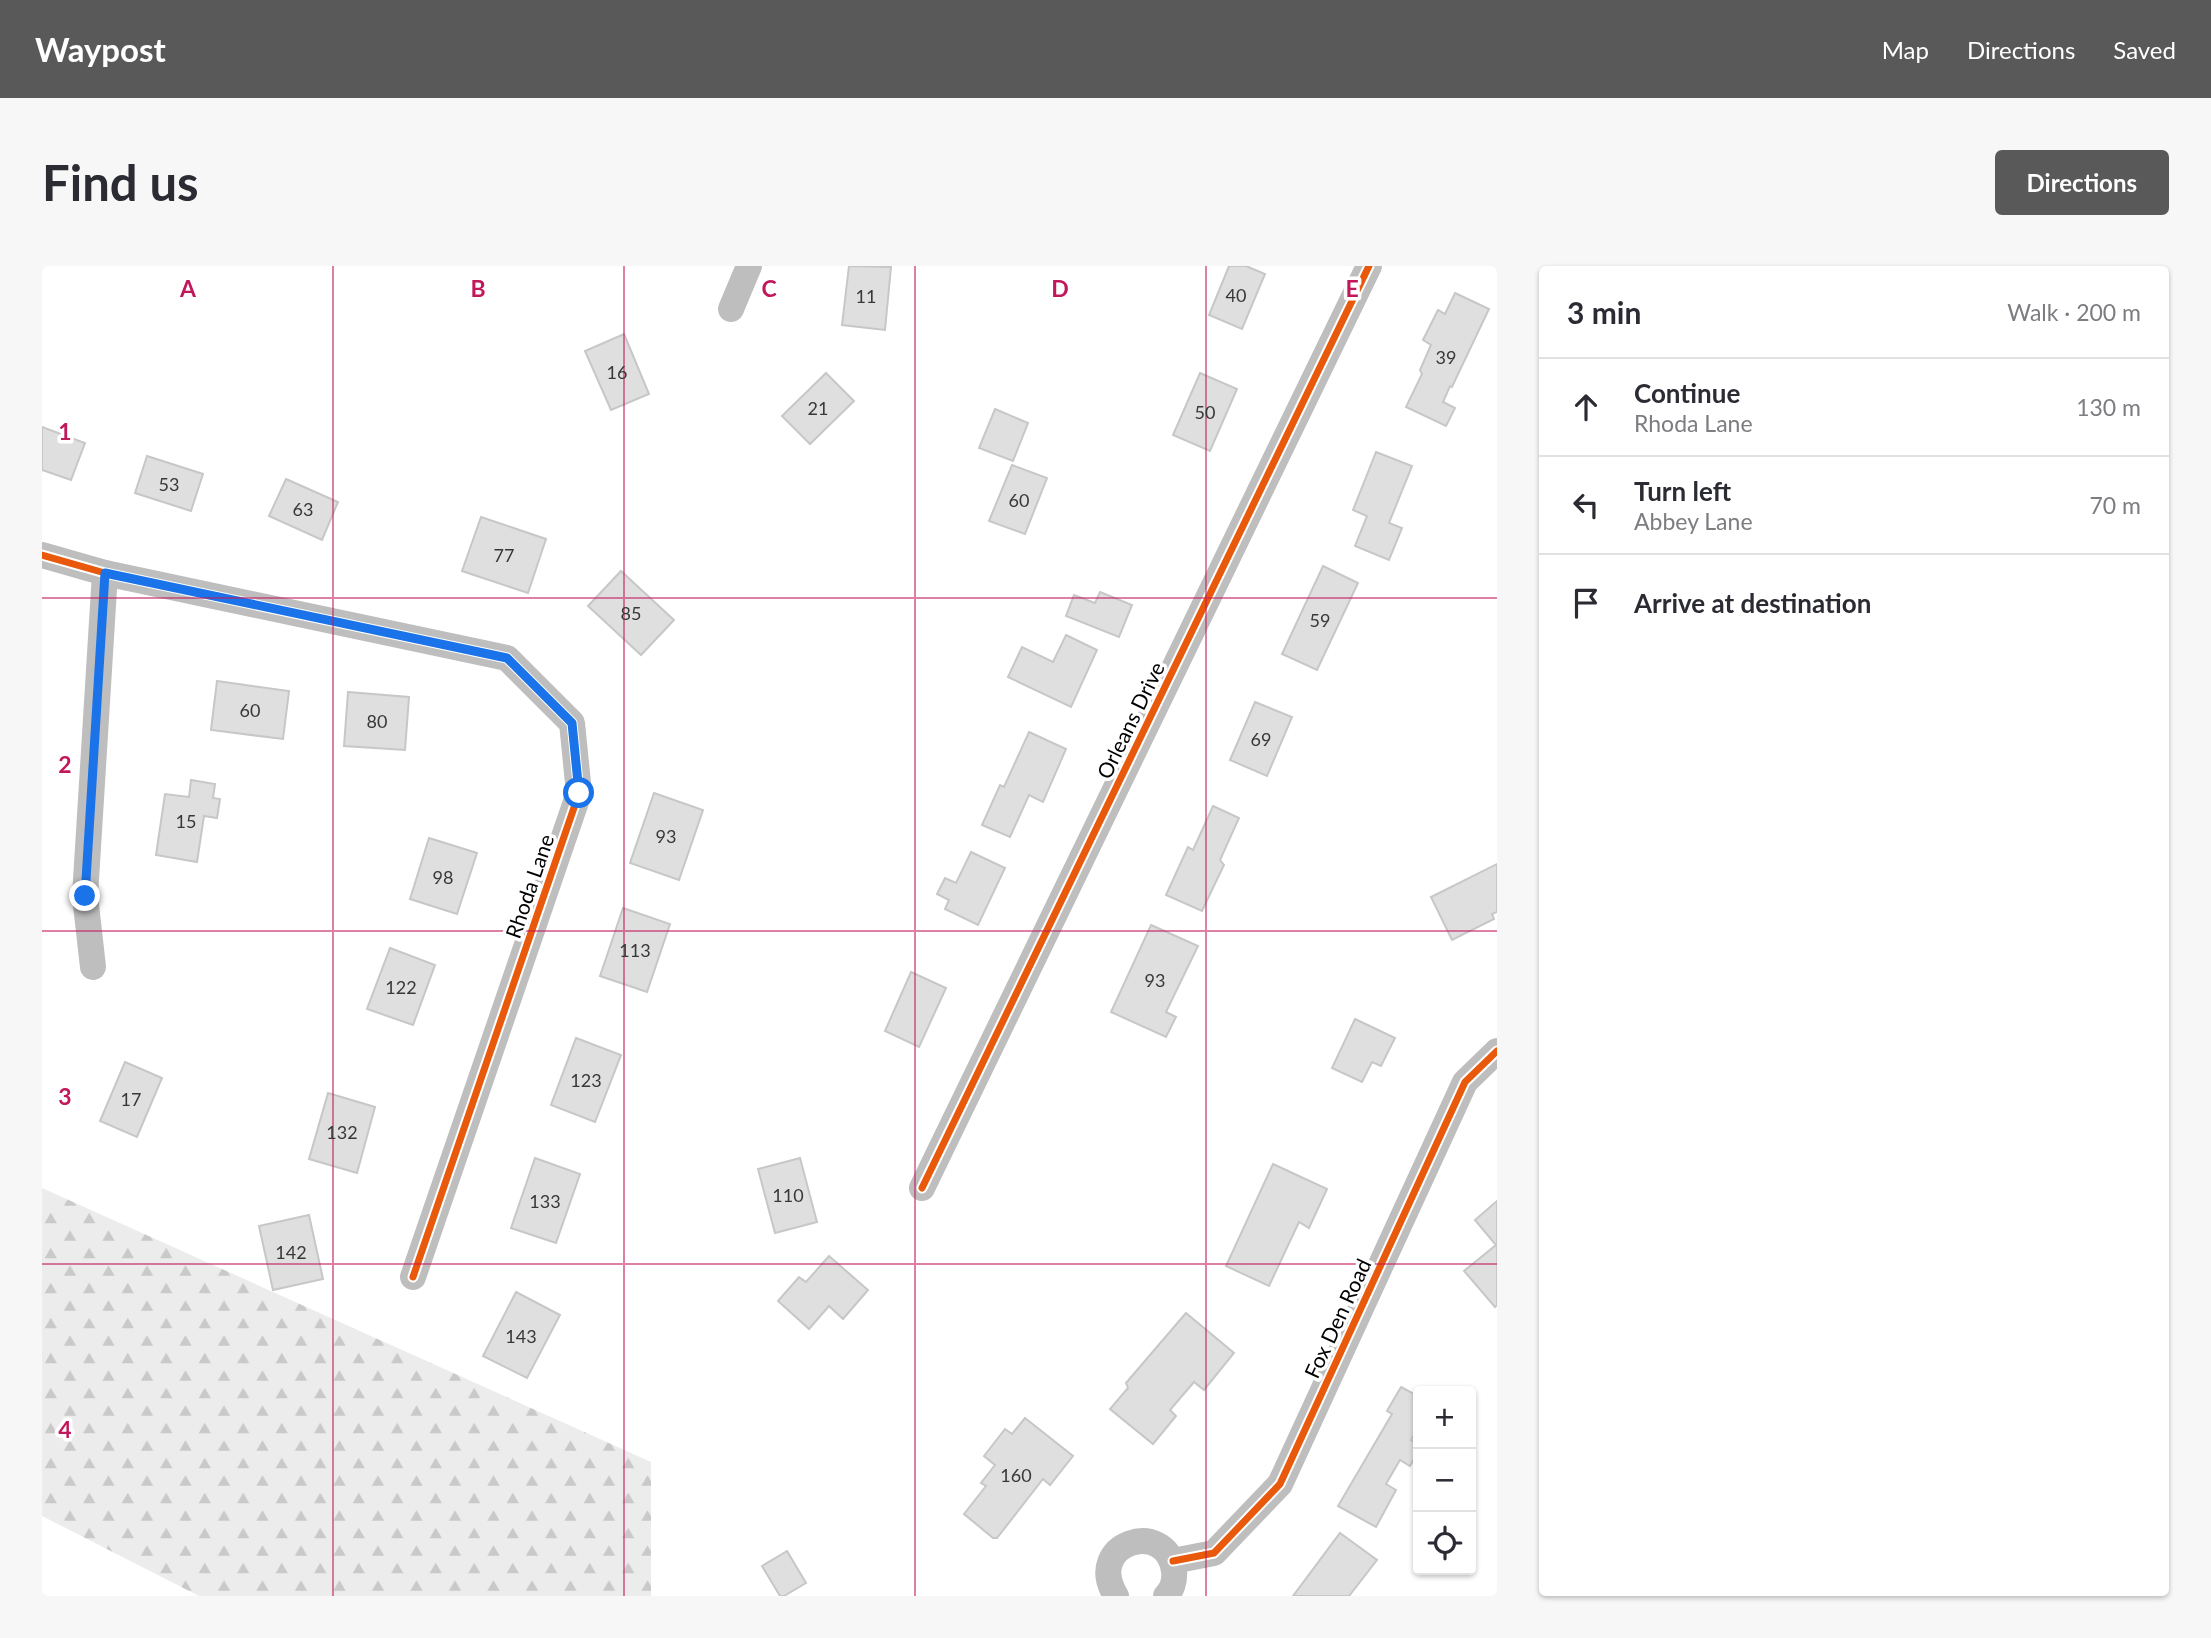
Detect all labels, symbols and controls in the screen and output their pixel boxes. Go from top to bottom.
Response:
text: Waypost [35,29,166,69]
text: Map [1882,35,1929,64]
text: Directions [1967,35,2075,64]
text: Saved [2113,35,2176,64]
button: Directions [1995,150,2169,215]
text: Find us [42,153,199,211]
text: A [179,274,197,302]
text: B [470,274,486,302]
text: C [761,274,777,302]
text: D [1051,274,1069,302]
text: E [1345,274,1359,302]
house number: 40 [1226,284,1246,306]
house number: 11 [856,285,876,307]
text: 3 min [1567,294,1641,330]
text: Walk · 200 m [2007,298,2141,326]
house number: 39 [1436,346,1456,368]
house number: 16 [607,361,627,383]
text: Continue [1634,377,1740,409]
icon: ahead [1567,388,1605,426]
text: 130 m [2076,393,2141,421]
house number: 21 [808,397,828,419]
house number: 50 [1195,401,1215,423]
text: Rhoda Lane [1634,409,1753,437]
text: 1 [58,417,72,445]
house number: 53 [159,473,179,495]
text: Turn left [1634,475,1731,507]
icon: left [1567,486,1605,524]
house number: 60 [1009,489,1029,511]
text: 70 m [2090,491,2141,519]
house number: 63 [293,498,313,520]
text: Abbey Lane [1634,507,1753,535]
house number: 77 [494,544,514,566]
icon: arrive [1567,584,1605,622]
text: Arrive at destination [1634,587,1871,619]
house number: 85 [621,602,641,624]
house number: 59 [1310,609,1330,631]
street label: Orleans Drive [1091,657,1169,783]
house number: 60 [240,699,260,721]
house number: 80 [367,710,387,732]
house number: 69 [1251,728,1271,750]
text: 2 [58,750,72,778]
route start [563,777,594,808]
house number: 15 [176,810,196,832]
house number: 93 [656,825,676,847]
street label: Rhoda Lane [500,831,558,941]
house number: 98 [433,866,453,888]
route end [69,880,100,911]
house number: 113 [619,939,651,961]
house number: 93 [1145,969,1165,991]
house number: 122 [385,976,417,998]
house number: 123 [570,1069,602,1091]
text: 3 [58,1082,72,1110]
house number: 17 [121,1088,141,1110]
house number: 132 [326,1121,358,1143]
house number: 110 [772,1184,804,1206]
house number: 133 [529,1190,561,1212]
house number: 142 [275,1241,307,1263]
street label: Fox Den Road [1298,1254,1376,1382]
house number: 143 [505,1325,537,1347]
map controls [1413,1386,1476,1575]
button: + [1413,1386,1476,1449]
text: 4 [58,1415,72,1443]
button: − [1413,1449,1476,1512]
house number: 160 [1000,1464,1032,1486]
button: locate [1413,1512,1476,1575]

